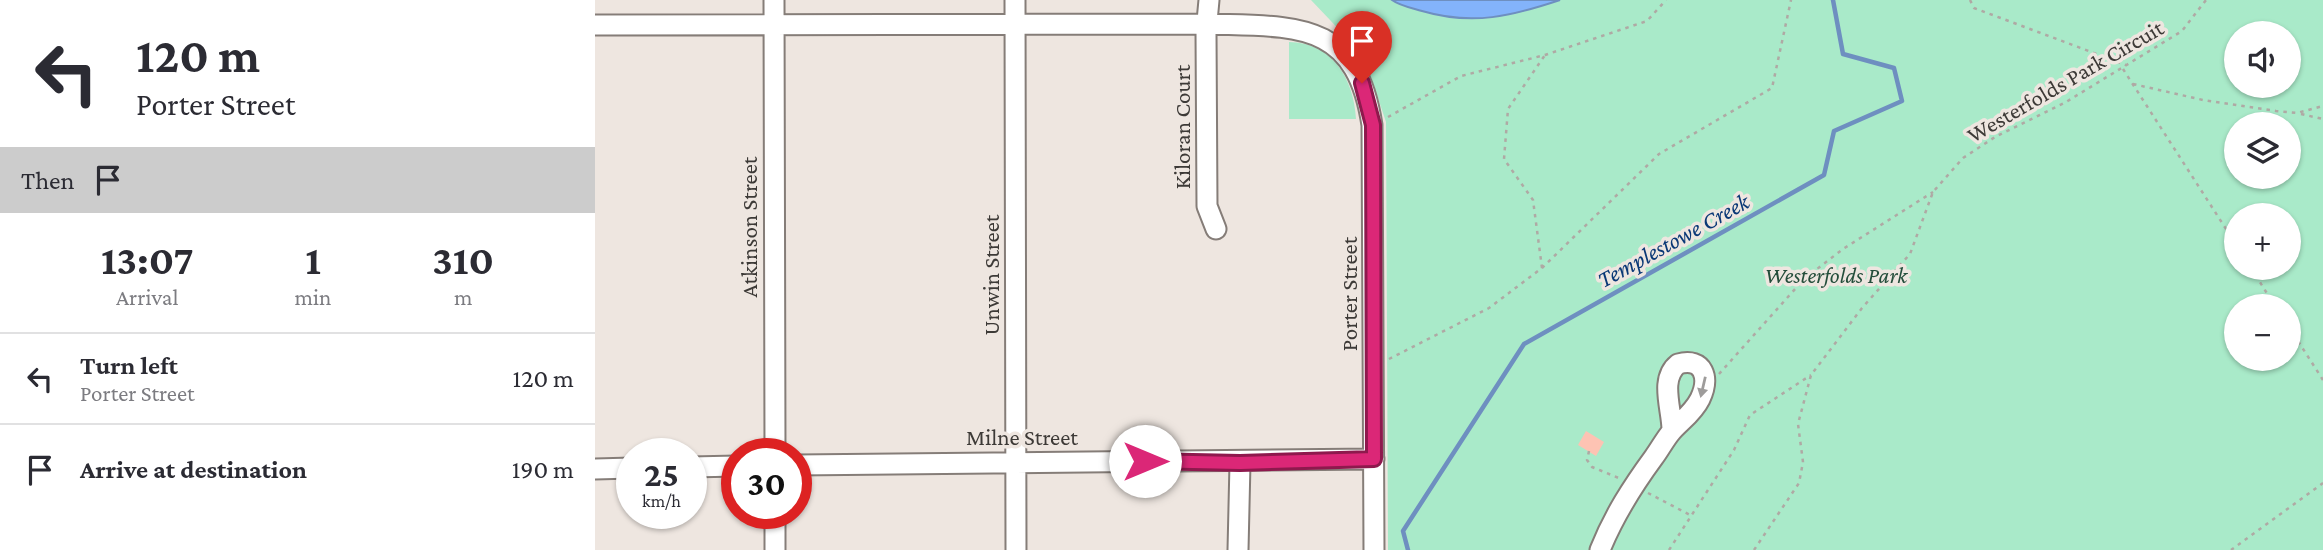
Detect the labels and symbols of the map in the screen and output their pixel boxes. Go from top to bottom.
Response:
pin [1332,11,1392,83]
street label: Westerfolds Park Circuit [1962,14,2168,148]
street label: Kiloran Court [1169,64,1195,189]
street label: Atkinson Street [736,156,762,297]
water label: Templestowe Creek [1592,186,1755,293]
street label: Unwin Street [978,214,1004,335]
street label: Porter Street [1336,236,1362,351]
park label: Westerfolds Park [1765,262,1908,288]
one-way arrow [1697,376,1708,398]
street label: Milne Street [966,424,1078,450]
position arrow [1108,424,1182,498]
speed limit sign: 30 [721,438,812,529]

